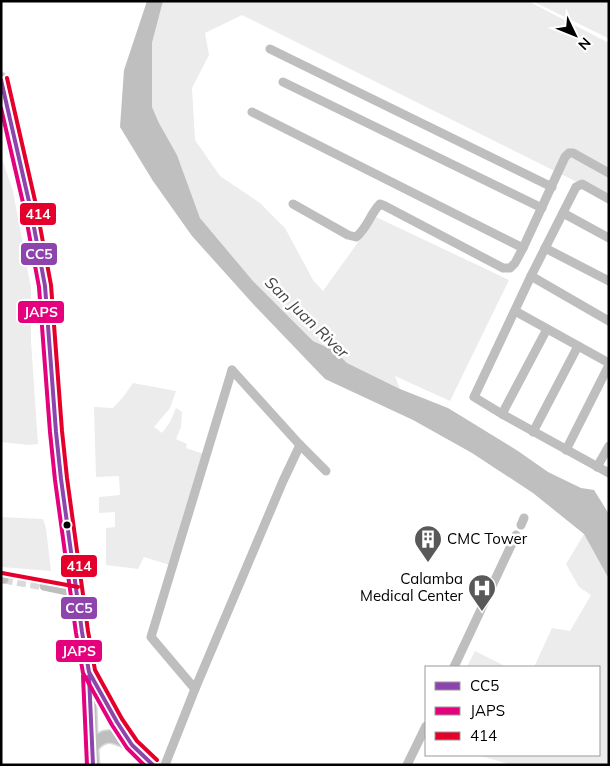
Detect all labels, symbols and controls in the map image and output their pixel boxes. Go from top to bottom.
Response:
north arrow [550,10,600,60]
text: N [574,34,595,54]
line badge: 414 [19,202,57,226]
text: 414 [25,205,51,223]
line badge: CC5 [20,242,58,266]
text: CC5 [25,245,53,263]
water label: San Juan River [261,272,354,363]
line badge: JAPS [17,300,65,324]
text: JAPS [24,303,58,321]
unlabelled marker [62,520,72,530]
building icon: CMC Tower [413,524,443,563]
place label: CMC Tower [447,529,528,548]
line badge: 414 [60,554,98,578]
text: 414 [66,557,92,575]
place label: Calamba Medical Center [360,569,464,605]
hospital icon: Calamba Medical Center [467,573,497,612]
line badge: CC5 [60,596,98,620]
text: CC5 [65,599,93,617]
line badge: JAPS [55,639,103,663]
text: JAPS [62,642,96,660]
legend [425,666,600,756]
text: CC5 [470,676,499,695]
text: JAPS [470,701,505,720]
text: 414 [470,726,497,745]

